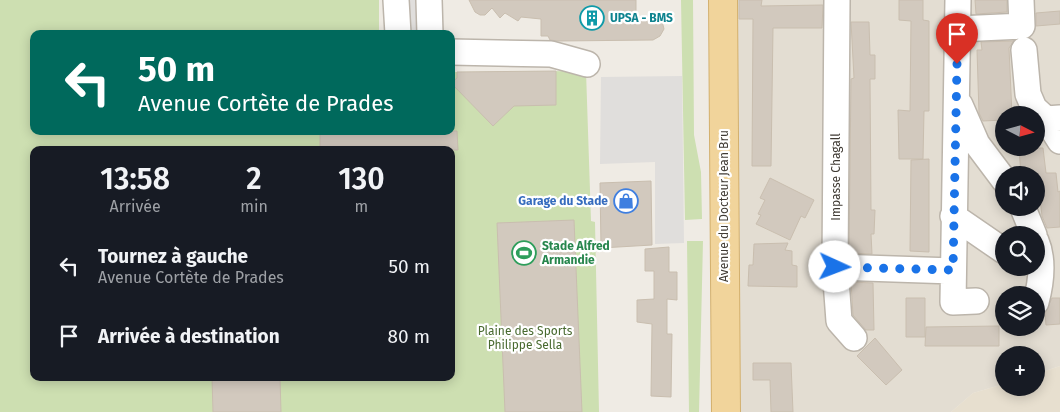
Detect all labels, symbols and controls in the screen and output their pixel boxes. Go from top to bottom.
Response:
building icon: UPSA - BMS [579,5,605,31]
place label: UPSA - BMS [610,11,673,25]
pin [936,13,978,64]
icon: arrive [943,20,971,48]
text: 50 m [138,48,215,90]
icon: left [55,50,120,115]
text: Avenue Cortète de Prades [138,90,394,117]
north arrow [995,106,1045,156]
map controls [995,106,1045,396]
street label: Avenue du Docteur Jean Bru [717,130,731,282]
street label: Impasse Chagall [829,133,843,221]
text: 13:58 [100,161,170,197]
text: 2 [246,161,262,197]
text: 130 [338,161,385,197]
button: sound [995,166,1045,216]
shop icon: Garage du Stade [613,188,639,214]
place label: Garage du Stade [518,194,608,208]
text: Arrivée [109,197,161,216]
text: min [240,197,268,216]
text: m [355,197,368,216]
button: search [995,226,1045,276]
place label: Stade Alfred Armandie [541,239,610,267]
sports icon: Stade Alfred Armandie [511,240,537,266]
position arrow [808,240,860,292]
text: Tournez à gauche [98,245,248,268]
icon: left [55,252,83,280]
text: 50 m [389,255,430,278]
text: Avenue Cortète de Prades [98,268,284,287]
button: layers [995,286,1045,336]
icon: arrive [55,322,83,350]
park label: Plaine des Sports Philippe Sella [478,324,573,352]
text: Arrivée à destination [98,325,280,348]
text: 80 m [388,325,430,348]
button: + [995,346,1045,396]

